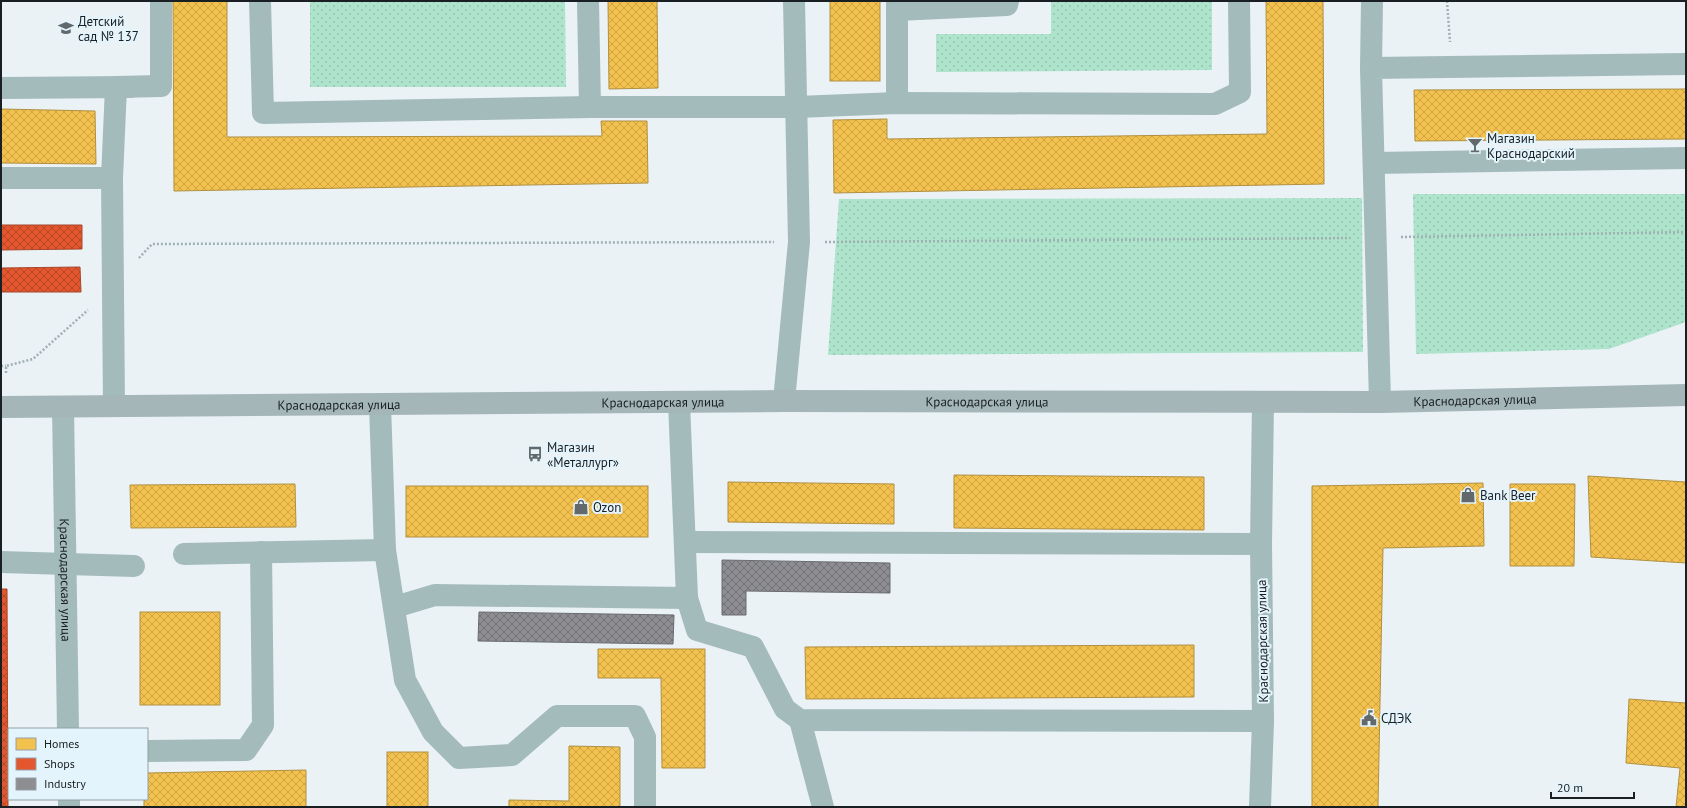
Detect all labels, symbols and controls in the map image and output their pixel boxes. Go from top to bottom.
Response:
place label: Детский сад № 137 [78,13,139,45]
school or university icon: Детский сад № 137 [57,19,75,37]
place label: Магазин Краснодарский [1487,130,1575,162]
bar icon: Магазин Краснодарский [1466,136,1484,154]
street label: Краснодарская улица [1413,390,1537,410]
street label: Краснодарская улица [601,393,725,411]
street label: Краснодарская улица [925,393,1049,410]
street label: Краснодарская улица [277,396,401,414]
place label: Магазин «Металлург» [547,439,619,471]
bus stop icon: Магазин «Металлург» [526,445,544,463]
shop icon: Bank Beer [1459,486,1477,504]
place label: Bank Beer [1480,487,1536,504]
shop icon: Ozon [572,498,590,516]
place label: Ozon [593,499,621,516]
street label: Краснодарская улица [56,518,75,642]
street label: Краснодарская улица [1253,579,1272,703]
public building icon: СДЭК [1360,709,1378,727]
place label: СДЭК [1381,710,1412,727]
legend [8,728,148,800]
text: Homes [44,736,79,751]
text: Shops [44,756,75,771]
scale bar [1551,774,1634,800]
text: Industry [44,776,86,791]
text: 20 m [1557,780,1583,795]

